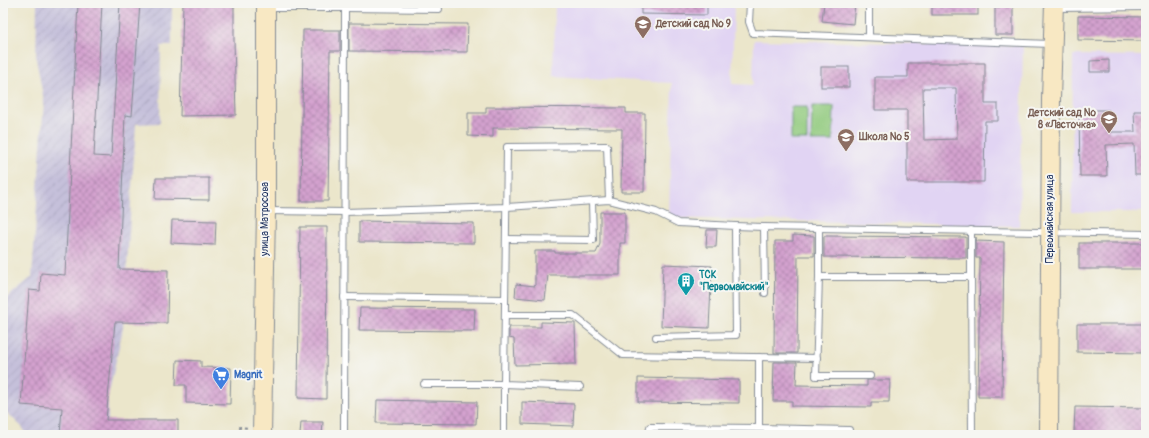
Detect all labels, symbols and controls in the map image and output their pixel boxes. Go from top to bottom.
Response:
school or university icon: Детский сад № 9 [633,14,653,39]
place label: Детский сад № 9 [655,18,731,30]
place label: Детский сад № 8 «Ласточка» [1027,107,1097,131]
school or university icon: Детский сад № 8 «Ласточка» [1099,109,1119,134]
school or university icon: Школа № 5 [836,127,856,152]
place label: Школа № 5 [858,131,910,143]
street label: Первомайская улица [1044,174,1056,263]
street label: улица Матросова [259,182,271,257]
place label: ТСК "Первомайский" [698,269,769,293]
building icon: ТСК "Первомайский" [676,271,696,296]
supermarket icon: Magnit [211,365,231,390]
place label: Magnit [234,369,263,381]

